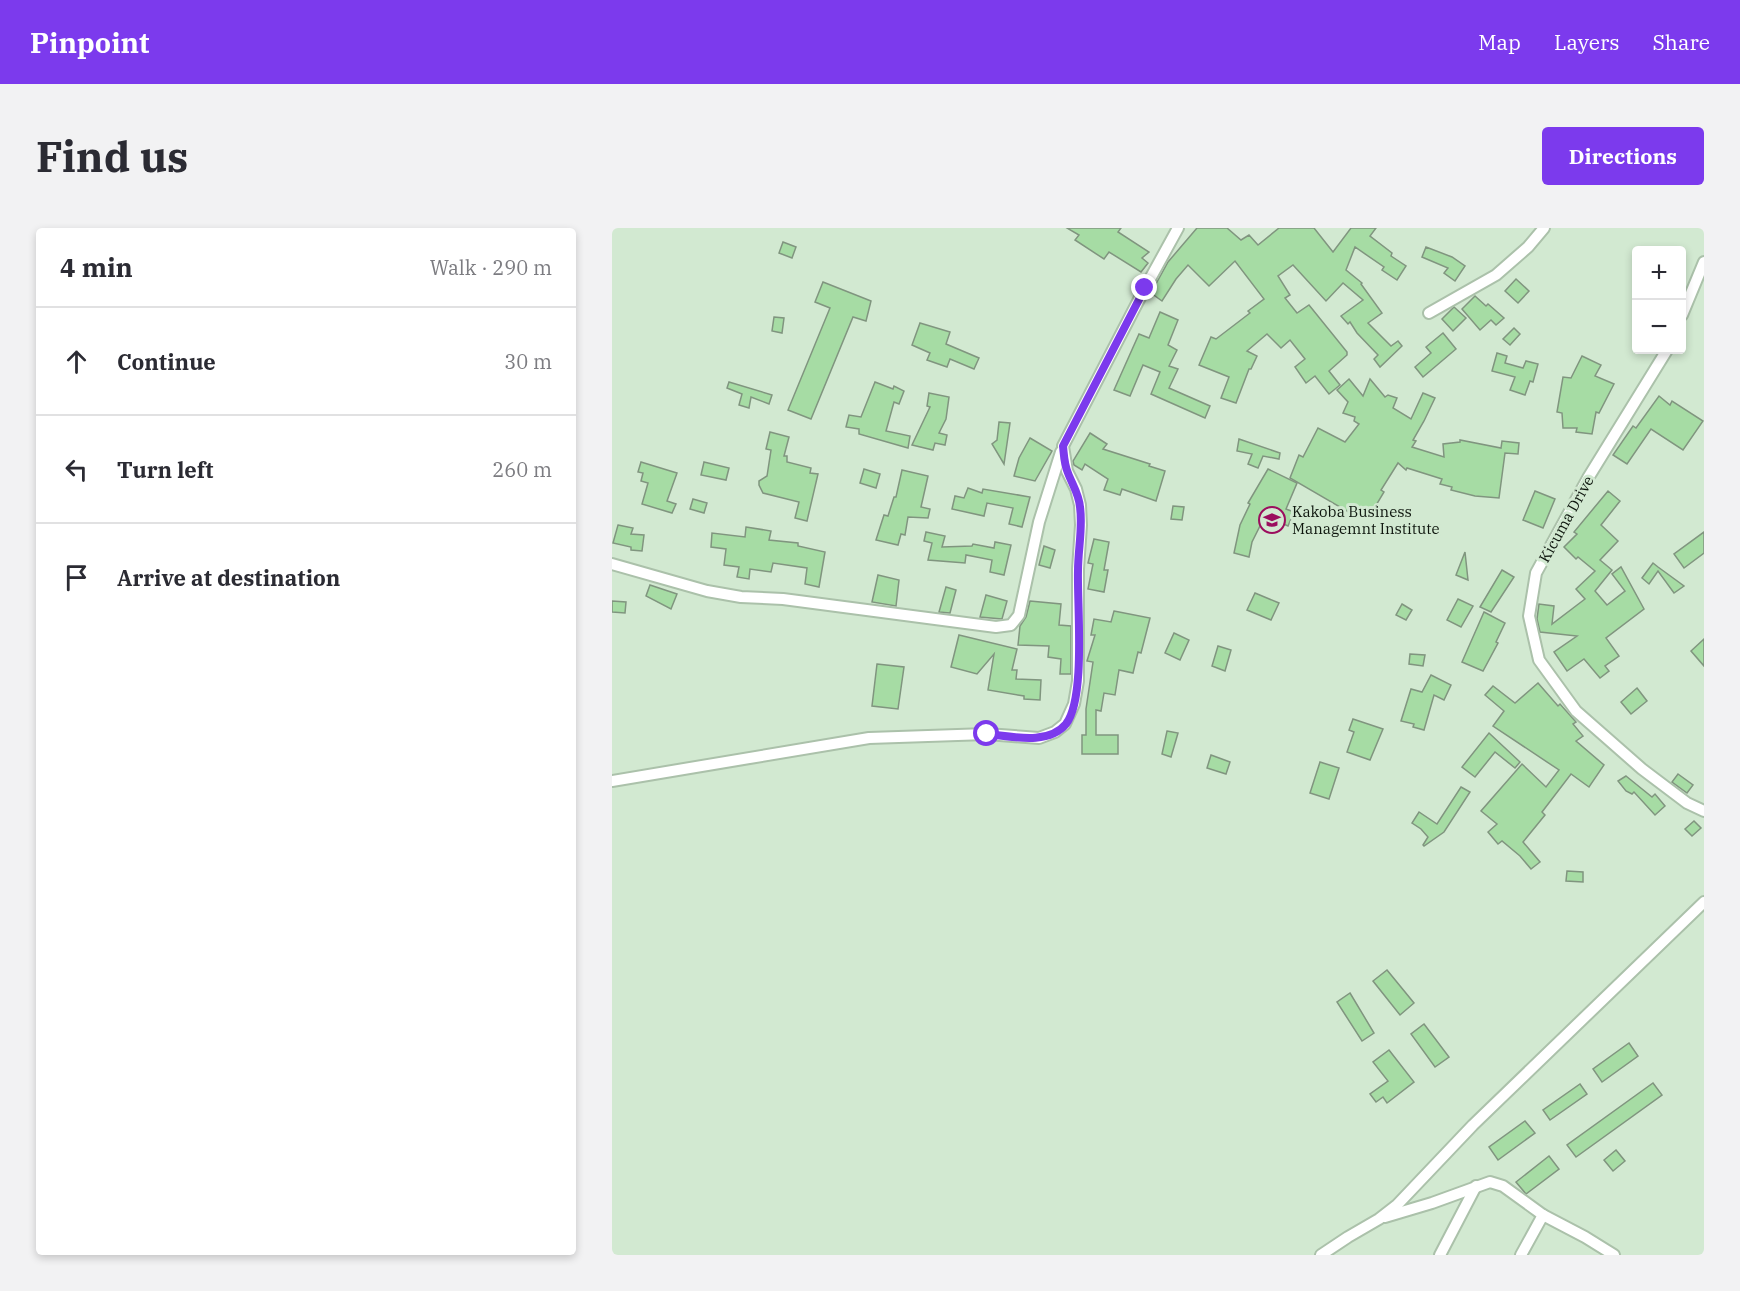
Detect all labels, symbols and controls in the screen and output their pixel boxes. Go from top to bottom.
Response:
text: Pinpoint [30,24,150,61]
text: Map [1478,28,1521,56]
text: Layers [1554,28,1620,56]
text: Share [1653,28,1710,56]
button: Directions [1542,127,1704,185]
text: Find us [36,129,188,184]
map controls [1632,246,1686,354]
button: + [1632,246,1686,300]
text: 4 min [60,250,133,284]
text: Walk · 290 m [430,254,552,281]
route end [1131,274,1157,300]
button: − [1632,300,1686,354]
icon: ahead [60,345,93,378]
text: Continue [117,347,216,376]
text: 30 m [504,348,552,375]
icon: left [60,453,93,486]
text: Turn left [117,455,213,484]
text: 260 m [492,456,552,483]
street label: Kicuma Drive [1534,472,1598,566]
place label: Kakoba Business Managemnt Institute [1292,502,1440,538]
school or university icon: Kakoba Business Managemnt Institute [1257,505,1287,535]
icon: arrive [60,561,93,594]
text: Arrive at destination [117,563,340,592]
route start [973,720,999,746]

